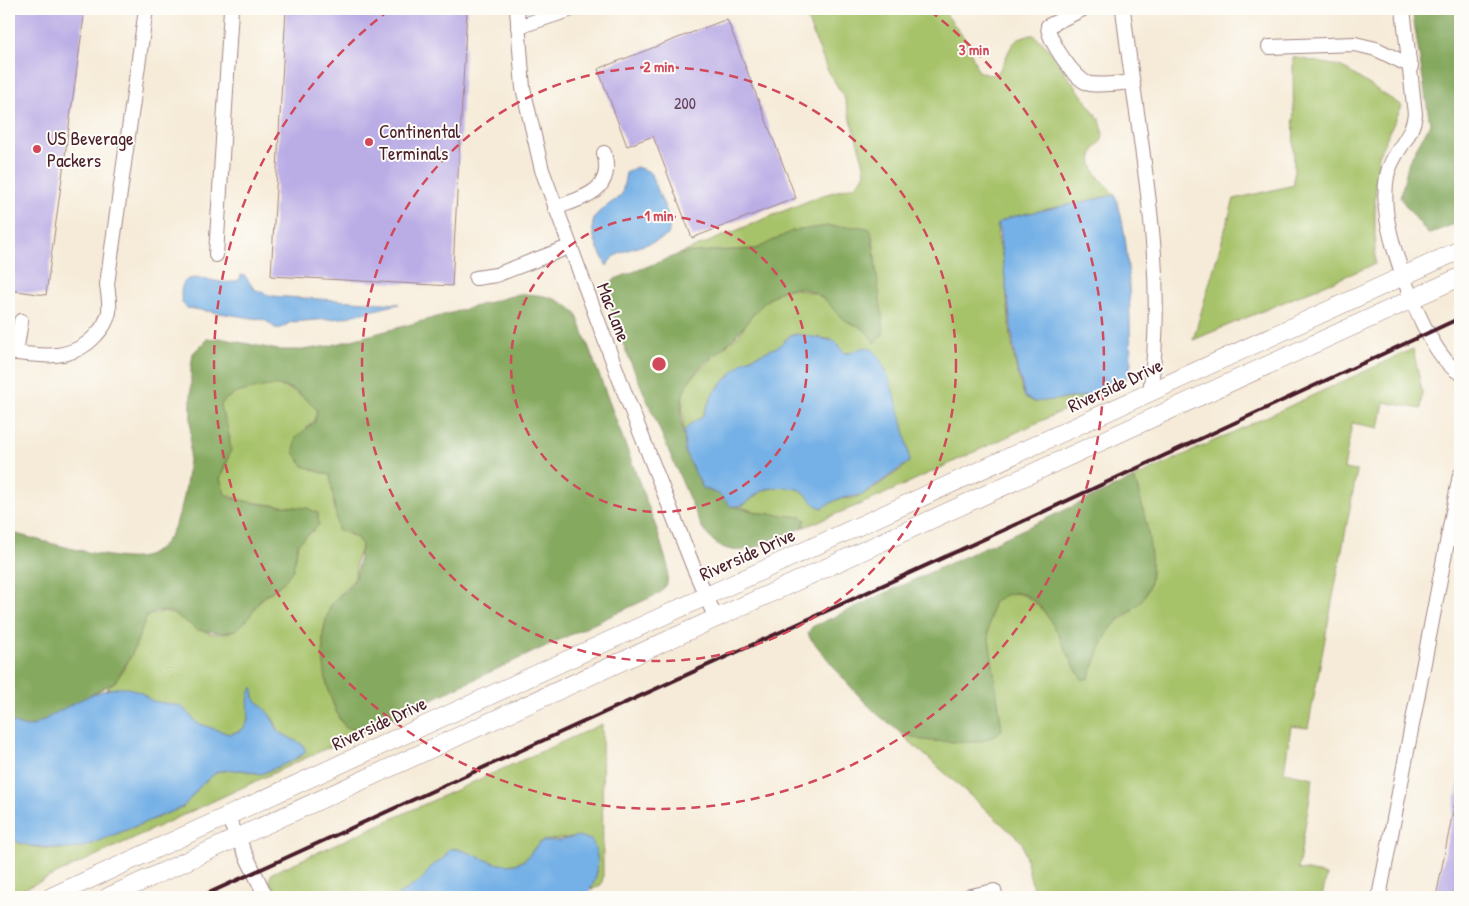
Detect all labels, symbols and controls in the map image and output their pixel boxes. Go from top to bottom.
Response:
text: 3 min [959,39,989,60]
text: 2 min [644,56,675,77]
house number: 200 [674,92,696,114]
place label: Continental Terminals [379,118,461,166]
place label: US Beverage Packers [47,125,134,173]
marker: Continental Terminals [363,136,375,148]
marker: US Beverage Packers [31,143,43,155]
text: 1 min [644,205,674,226]
street label: Mac Lane [591,279,637,346]
street label: Riverside Drive [1063,351,1167,418]
centre of rings [650,355,668,373]
street label: Riverside Drive [695,521,799,587]
street label: Riverside Drive [327,689,431,756]

